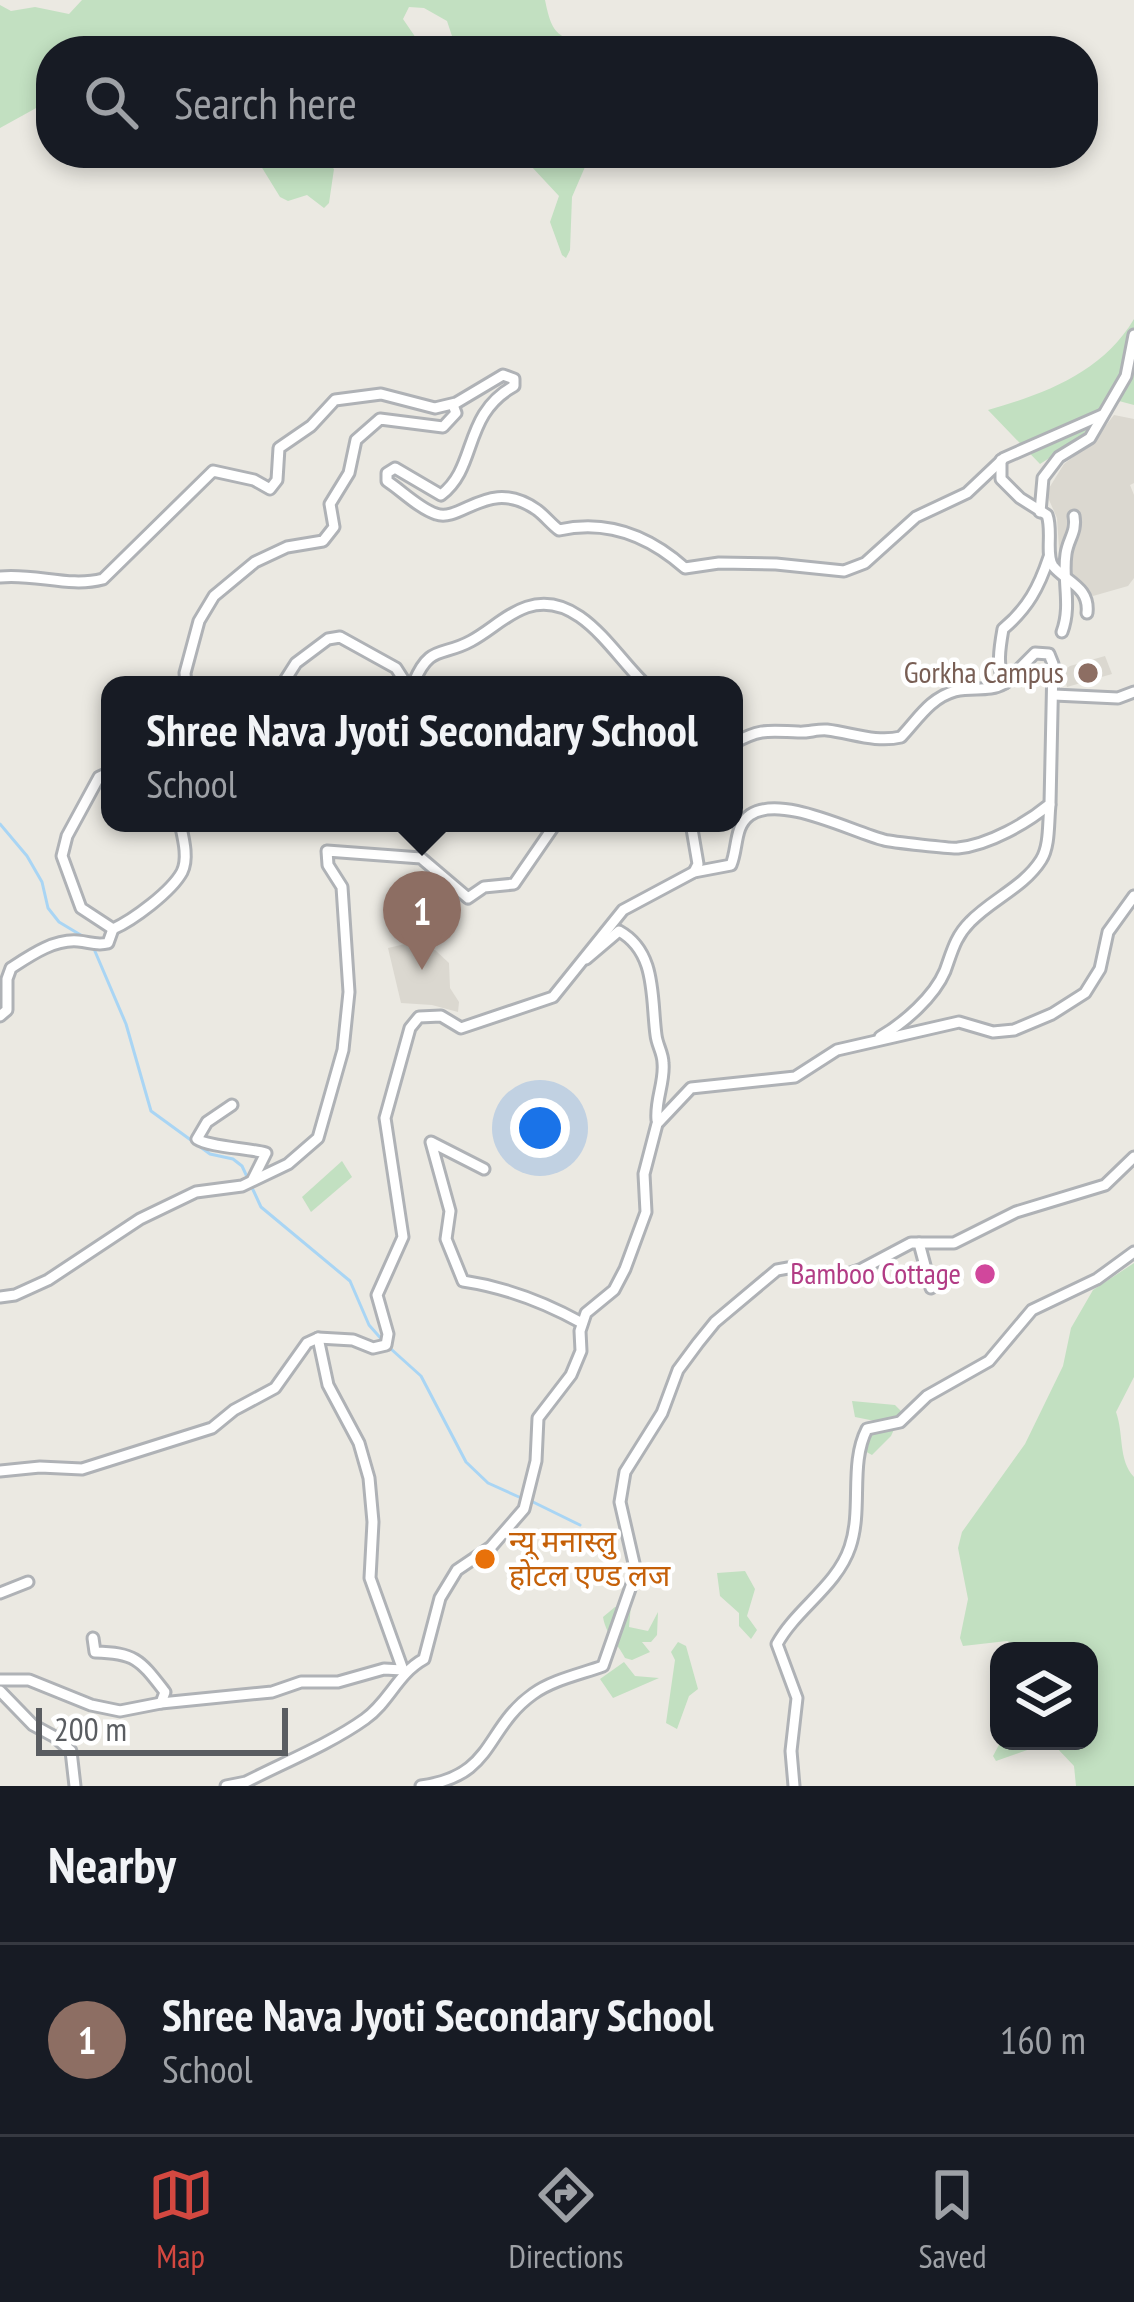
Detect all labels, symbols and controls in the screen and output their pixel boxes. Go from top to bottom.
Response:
search box [36,36,1098,168]
icon: search [78,69,144,135]
text: Search here [174,73,357,131]
place label: Gorkha Campus [904,652,1064,691]
marker: Gorkha Campus [1075,660,1101,686]
popup [101,676,743,832]
text: Shree Nava Jyoti Secondary School [146,700,698,758]
text: School [146,758,237,809]
pin: 1 [383,871,461,970]
your location [510,1098,570,1158]
place label: Bamboo Cottage [790,1253,961,1292]
marker: Bamboo Cottage [972,1261,998,1287]
place label: न्यू मनास्लु होटल एण्ड लज [509,1521,671,1594]
marker: न्यू मनास्लु होटल एण्ड लज [472,1546,498,1572]
map controls [990,1642,1098,1750]
button: layers [990,1642,1098,1750]
scale bar [36,1702,288,1755]
text: 200 m [54,1707,127,1750]
text: Nearby [48,1831,176,1897]
text: Shree Nava Jyoti Secondary School [162,1985,714,2043]
text: 1 [78,2014,96,2065]
text: 160 m [1000,2014,1086,2065]
text: School [162,2043,253,2094]
tab: Map [148,2162,214,2277]
tab: Directions [509,2162,623,2277]
tab: Saved [918,2162,986,2277]

